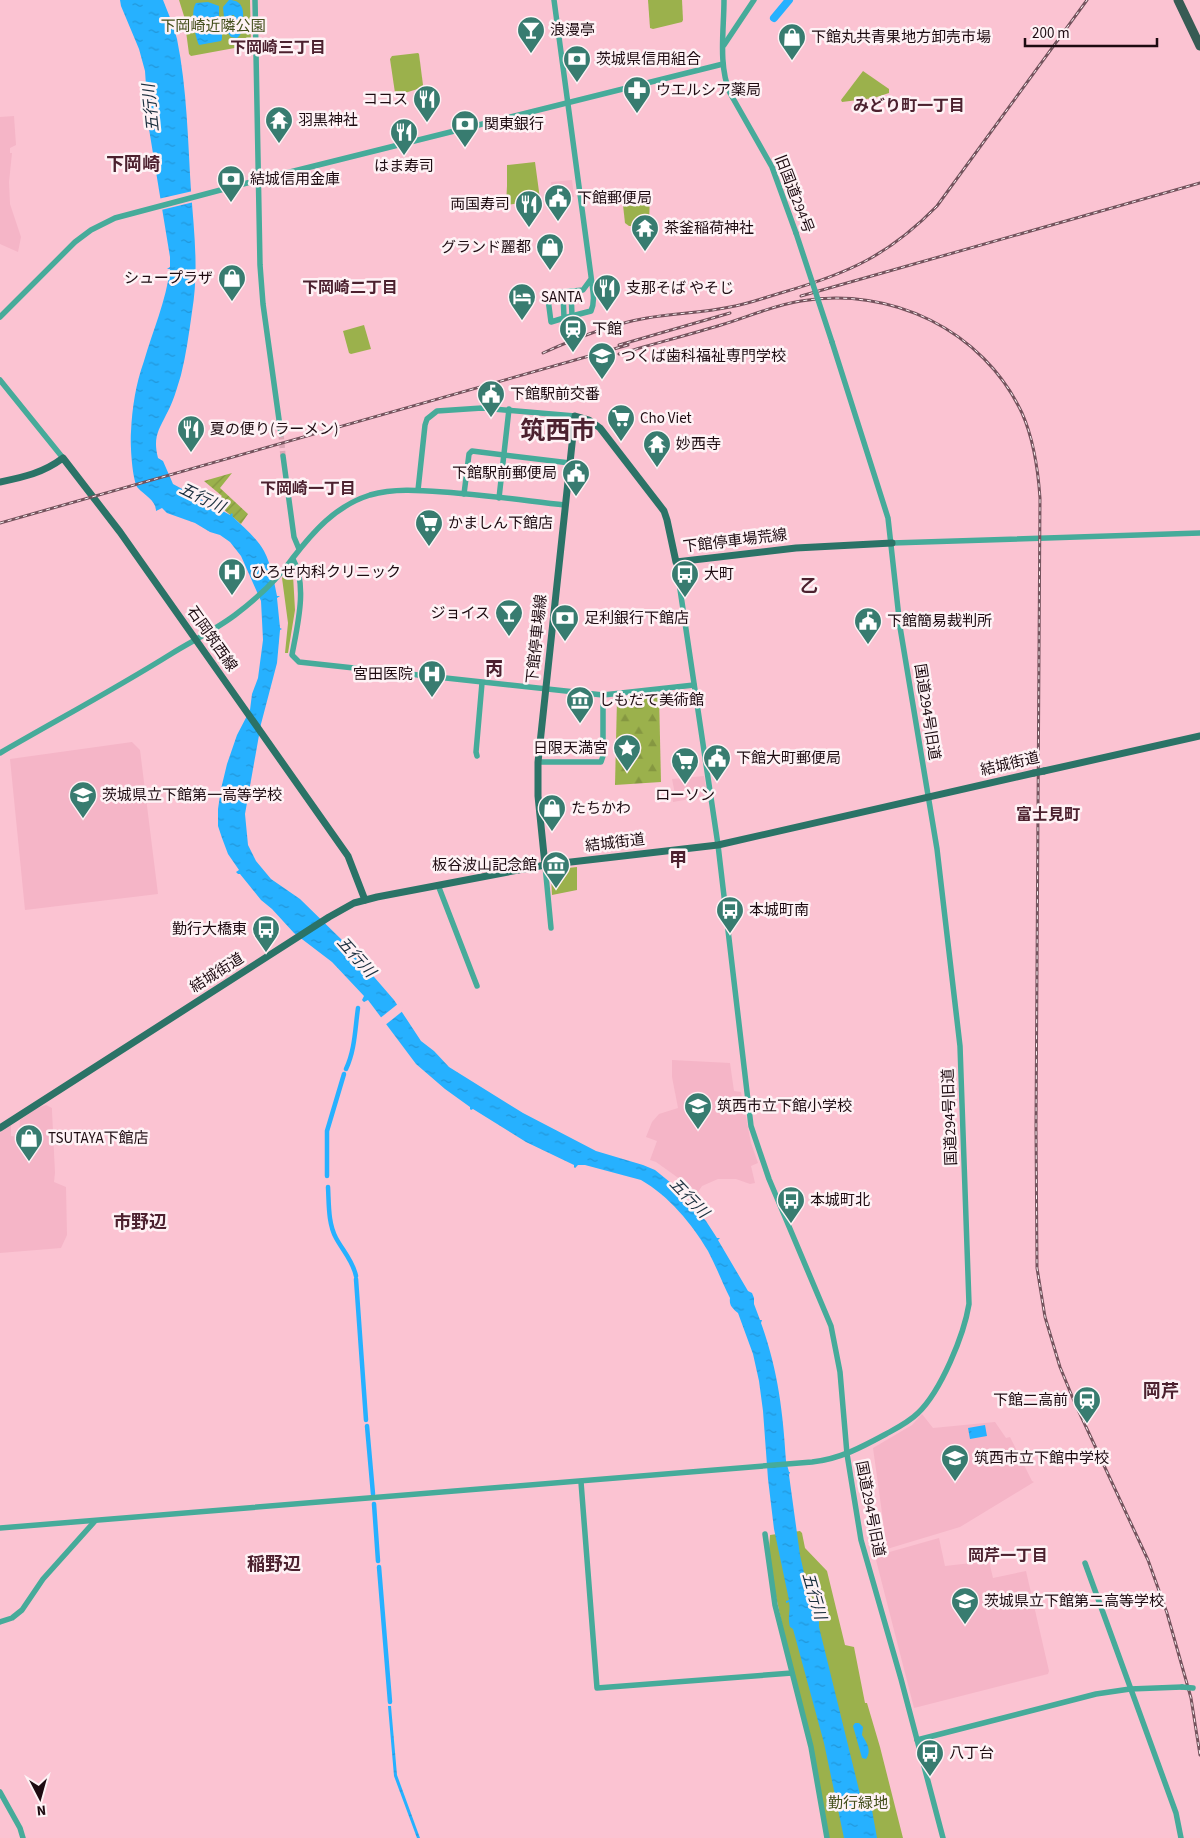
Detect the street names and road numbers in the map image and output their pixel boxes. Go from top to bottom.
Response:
street label: 旧国道294号 [769,152,819,236]
street label: 下館停車場荒線 [682,524,788,558]
street label: 下館停車場線 [522,593,552,685]
street label: 石岡筑西線 [182,602,242,676]
street label: 国道294号旧道 [909,662,945,762]
street label: 結城街道 [978,747,1042,781]
street label: 結城街道 [584,829,646,857]
street label: 結城街道 [186,948,248,998]
street label: 国道294号旧道 [938,1068,962,1166]
street label: 国道294号旧道 [850,1459,890,1559]

